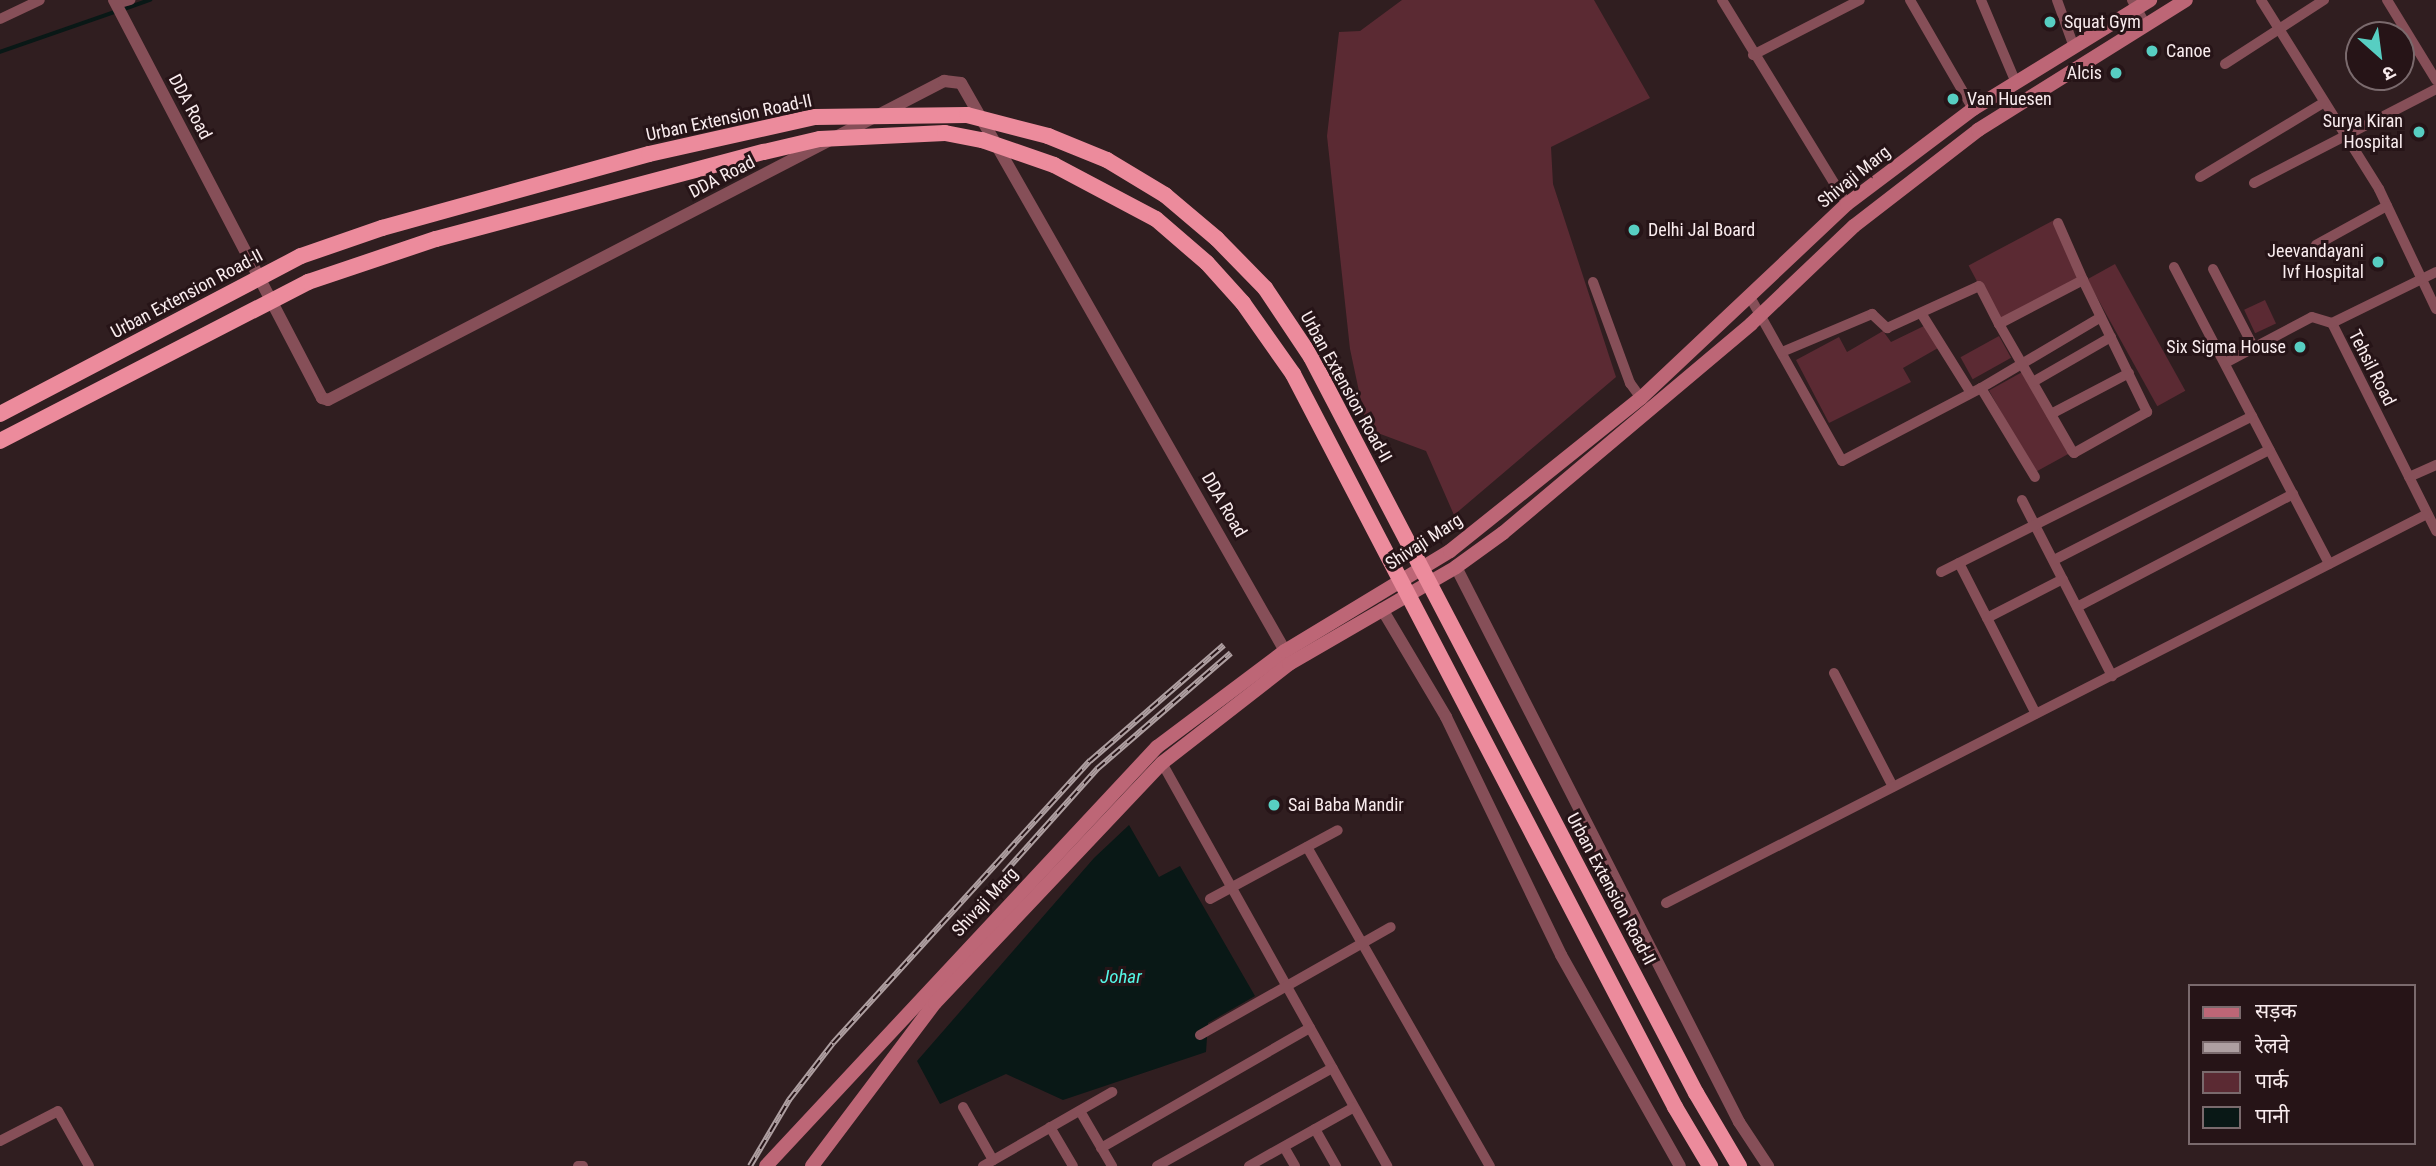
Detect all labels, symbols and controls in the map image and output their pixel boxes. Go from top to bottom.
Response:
place label: Squat Gym [2064,11,2141,33]
marker: Squat Gym [2042,14,2058,30]
north arrow [2345,21,2415,91]
place label: Canoe [2166,40,2211,62]
marker: Canoe [2144,43,2160,59]
text: उ [2379,60,2399,86]
place label: Alcis [2067,62,2102,84]
marker: Alcis [2108,65,2124,81]
street label: DDA Road [164,71,216,143]
place label: Van Huesen [1967,88,2052,110]
street label: Urban Extension Road-II [644,90,814,146]
marker: Van Huesen [1945,91,1961,107]
place label: Surya Kiran Hospital [2323,111,2403,154]
marker: Surya Kiran Hospital [2409,122,2429,142]
street label: Shivaji Marg [1813,141,1895,213]
street label: DDA Road [685,151,759,203]
place label: Delhi Jal Board [1648,219,1755,241]
marker: Delhi Jal Board [1626,222,1642,238]
place label: Jeevandayani Ivf Hospital [2267,241,2364,284]
street label: Urban Extension Road-II [107,245,267,343]
marker: Jeevandayani Ivf Hospital [2370,254,2386,270]
street label: Urban Extension Road-II [1296,308,1396,466]
street label: Tehsil Road [2344,326,2400,410]
place label: Six Sigma House [2166,336,2286,358]
marker: Six Sigma House [2292,339,2308,355]
street label: DDA Road [1197,469,1251,541]
street label: Shivaji Marg [1382,509,1466,575]
place label: Sai Baba Mandir [1288,794,1404,816]
marker: Sai Baba Mandir [1266,797,1282,813]
street label: Urban Extension Road-II [1562,809,1660,969]
street label: Shivaji Marg [947,863,1023,941]
water label: Johar [1100,966,1142,988]
legend [2188,984,2415,1145]
text: सड़क [2255,999,2297,1023]
text: रेलवे [2255,1034,2290,1058]
text: पार्क [2255,1069,2289,1093]
text: पानी [2255,1104,2289,1128]

